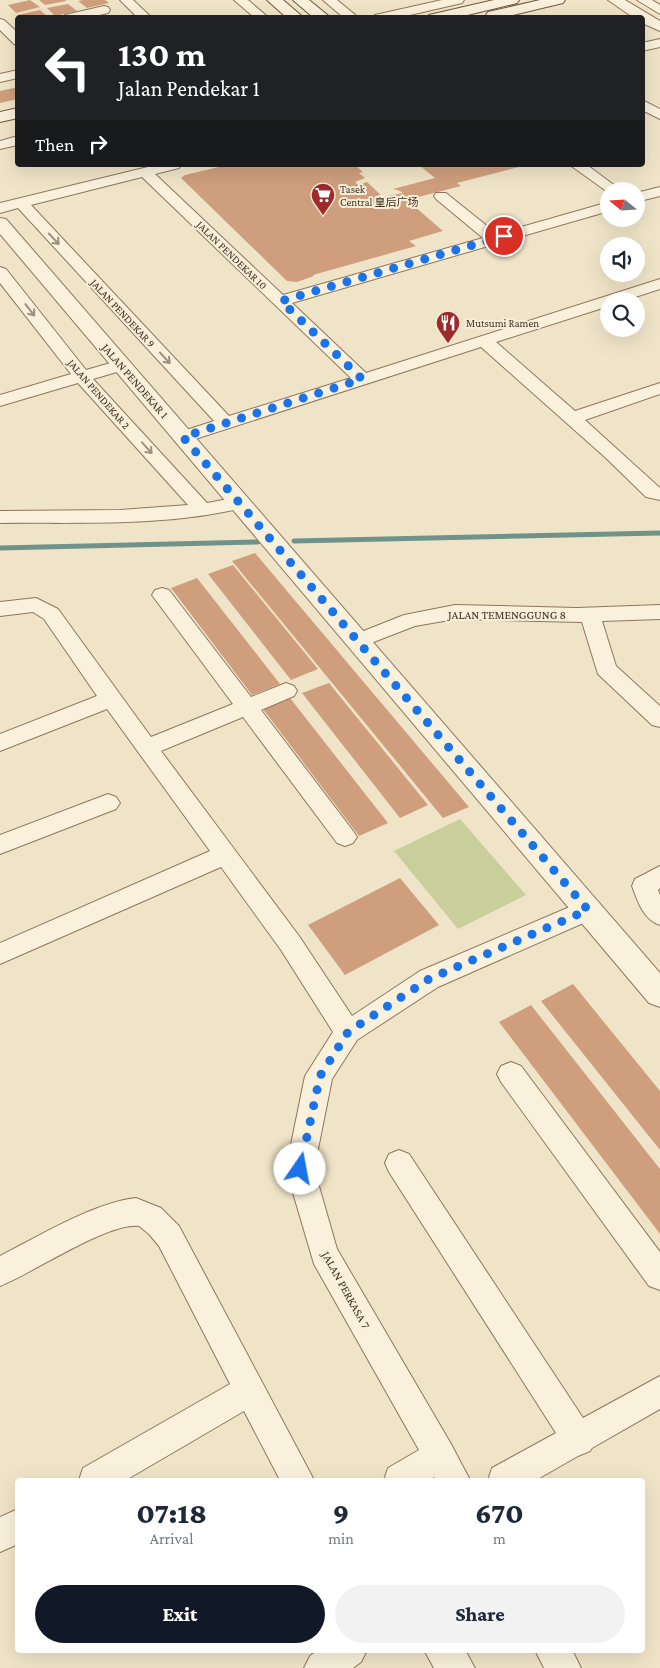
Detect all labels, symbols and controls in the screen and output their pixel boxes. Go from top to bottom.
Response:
icon: left [35,35,100,100]
text: 130 m [118,35,206,74]
text: Jalan Pendekar 1 [118,76,260,101]
icon: right [84,130,112,158]
text: Then [35,134,74,155]
supermarket icon: Tasek Central 皇后广场 [310,182,336,216]
north arrow [600,182,645,228]
map controls [600,182,645,337]
place label: Tasek Central 皇后广场 [340,183,419,208]
pin [483,215,525,257]
street label: JALAN PENDEKAR 10 [193,218,270,292]
icon: arrive [490,222,518,250]
one-way arrow [48,233,60,245]
button: sound [600,237,645,282]
street label: JALAN PENDEKAR 9 [87,276,158,350]
button: search [600,292,645,337]
one-way arrow [25,304,36,317]
restaurant icon: Mutsumi Ramen [435,310,461,344]
place label: Mutsumi Ramen [466,317,539,329]
street label: JALAN PENDEKAR 1 [98,340,171,421]
one-way arrow [159,352,171,364]
street label: JALAN PENDEKAR 2 [64,356,133,432]
one-way arrow [141,441,153,454]
street label: JALAN TEMENGGUNG 8 [447,608,566,622]
position arrow [273,1142,325,1194]
street label: JALAN PERKASA 7 [319,1248,373,1331]
text: 07:18 [136,1496,207,1529]
text: 9 [333,1496,349,1529]
text: 670 [475,1496,524,1529]
text: Arrival [150,1530,193,1547]
text: min [328,1530,354,1547]
text: m [493,1530,506,1547]
button: Exit [35,1585,325,1643]
button: Share [335,1585,625,1643]

